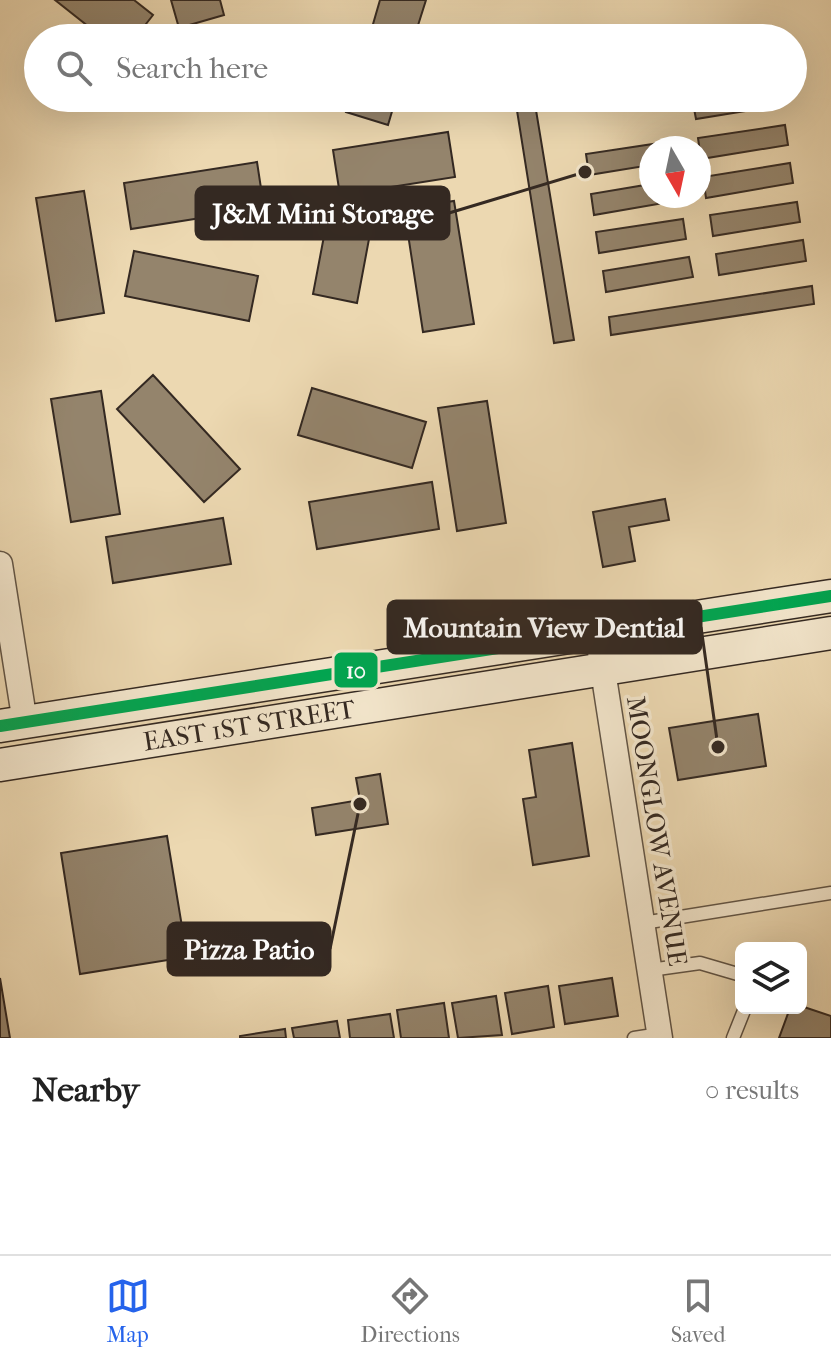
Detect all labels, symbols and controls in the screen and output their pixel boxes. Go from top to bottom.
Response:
search box [24,24,807,112]
icon: search [52,46,96,90]
text: Search here [116,51,268,86]
north arrow [639,136,711,208]
callout: J&M Mini Storage [196,187,449,239]
text: J&M Mini Storage [209,197,434,230]
callout: Mountain View Dential [388,601,701,653]
text: Mountain View Dential [403,611,685,644]
line badge: 10 [333,651,379,689]
text: 10 [346,658,366,684]
street label: EAST 1ST STREET [141,693,358,758]
street label: MOONGLOW AVENUE [620,694,693,968]
callout: Pizza Patio [168,923,330,975]
text: Pizza Patio [184,933,314,966]
map controls [735,942,807,1014]
button: layers [735,942,807,1014]
text: Nearby [32,1070,139,1110]
text: 0 results [705,1075,799,1106]
tab: Map [106,1274,150,1348]
tab: Directions [361,1274,460,1348]
tab: Saved [671,1274,725,1348]

